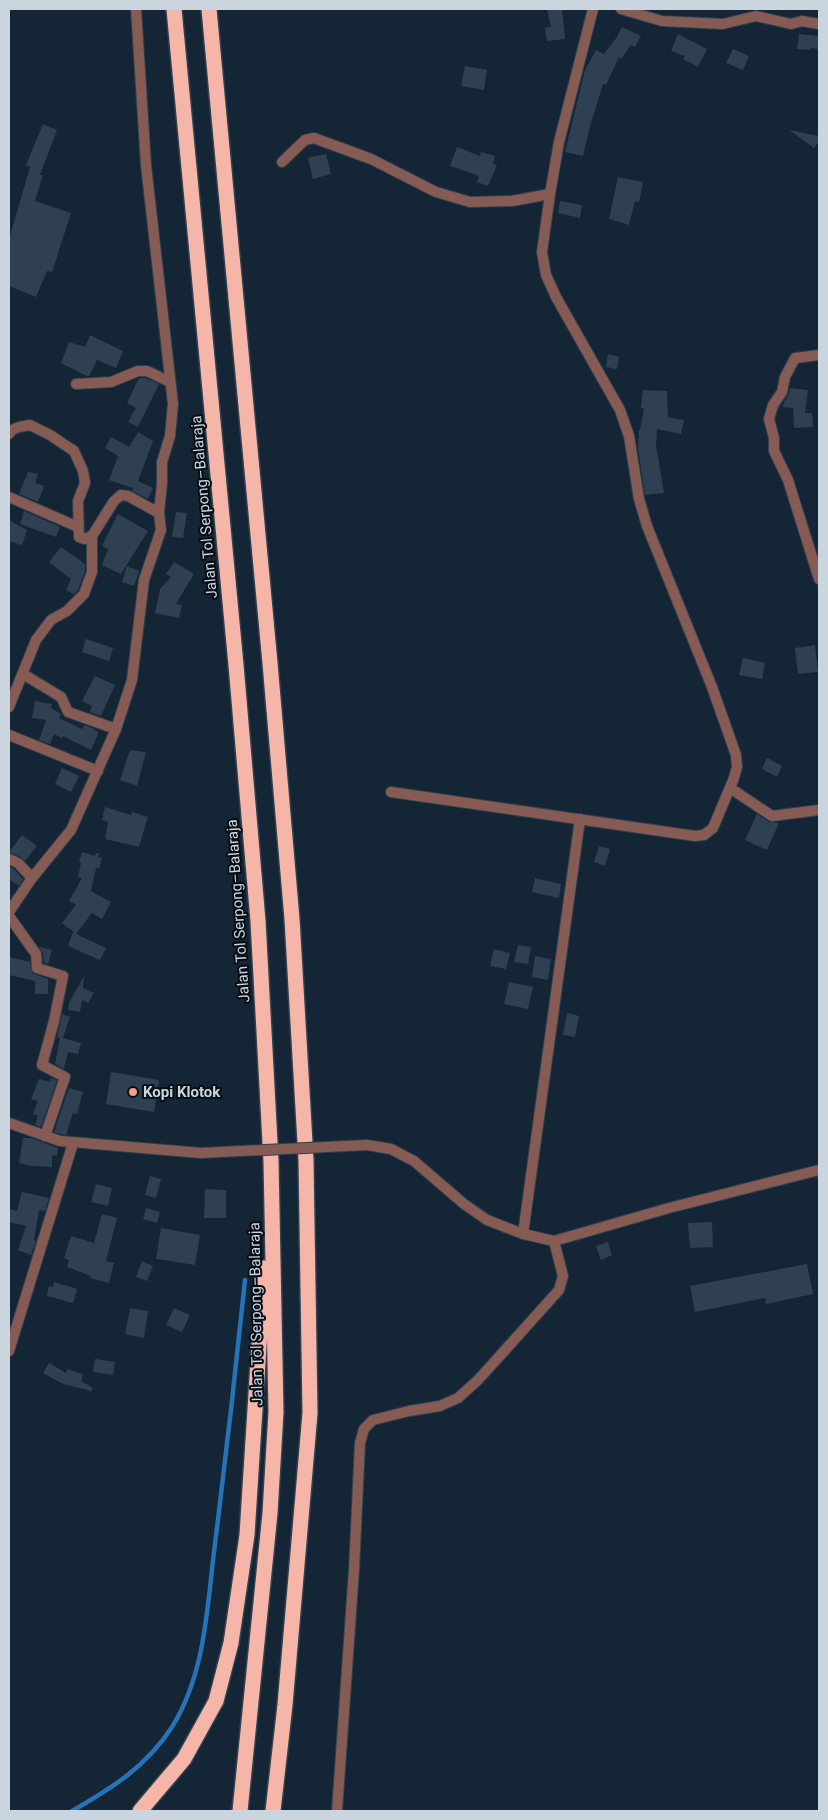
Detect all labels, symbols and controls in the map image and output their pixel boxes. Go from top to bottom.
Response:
street label: Jalan Tol Serpong–Balaraja [187,415,221,599]
street label: Jalan Tol Serpong–Balaraja [223,819,253,1003]
place label: Kopi Klotok [143,1083,221,1101]
marker: Kopi Klotok [127,1086,139,1098]
street label: Jalan Tol Serpong–Balaraja [245,1222,267,1406]

